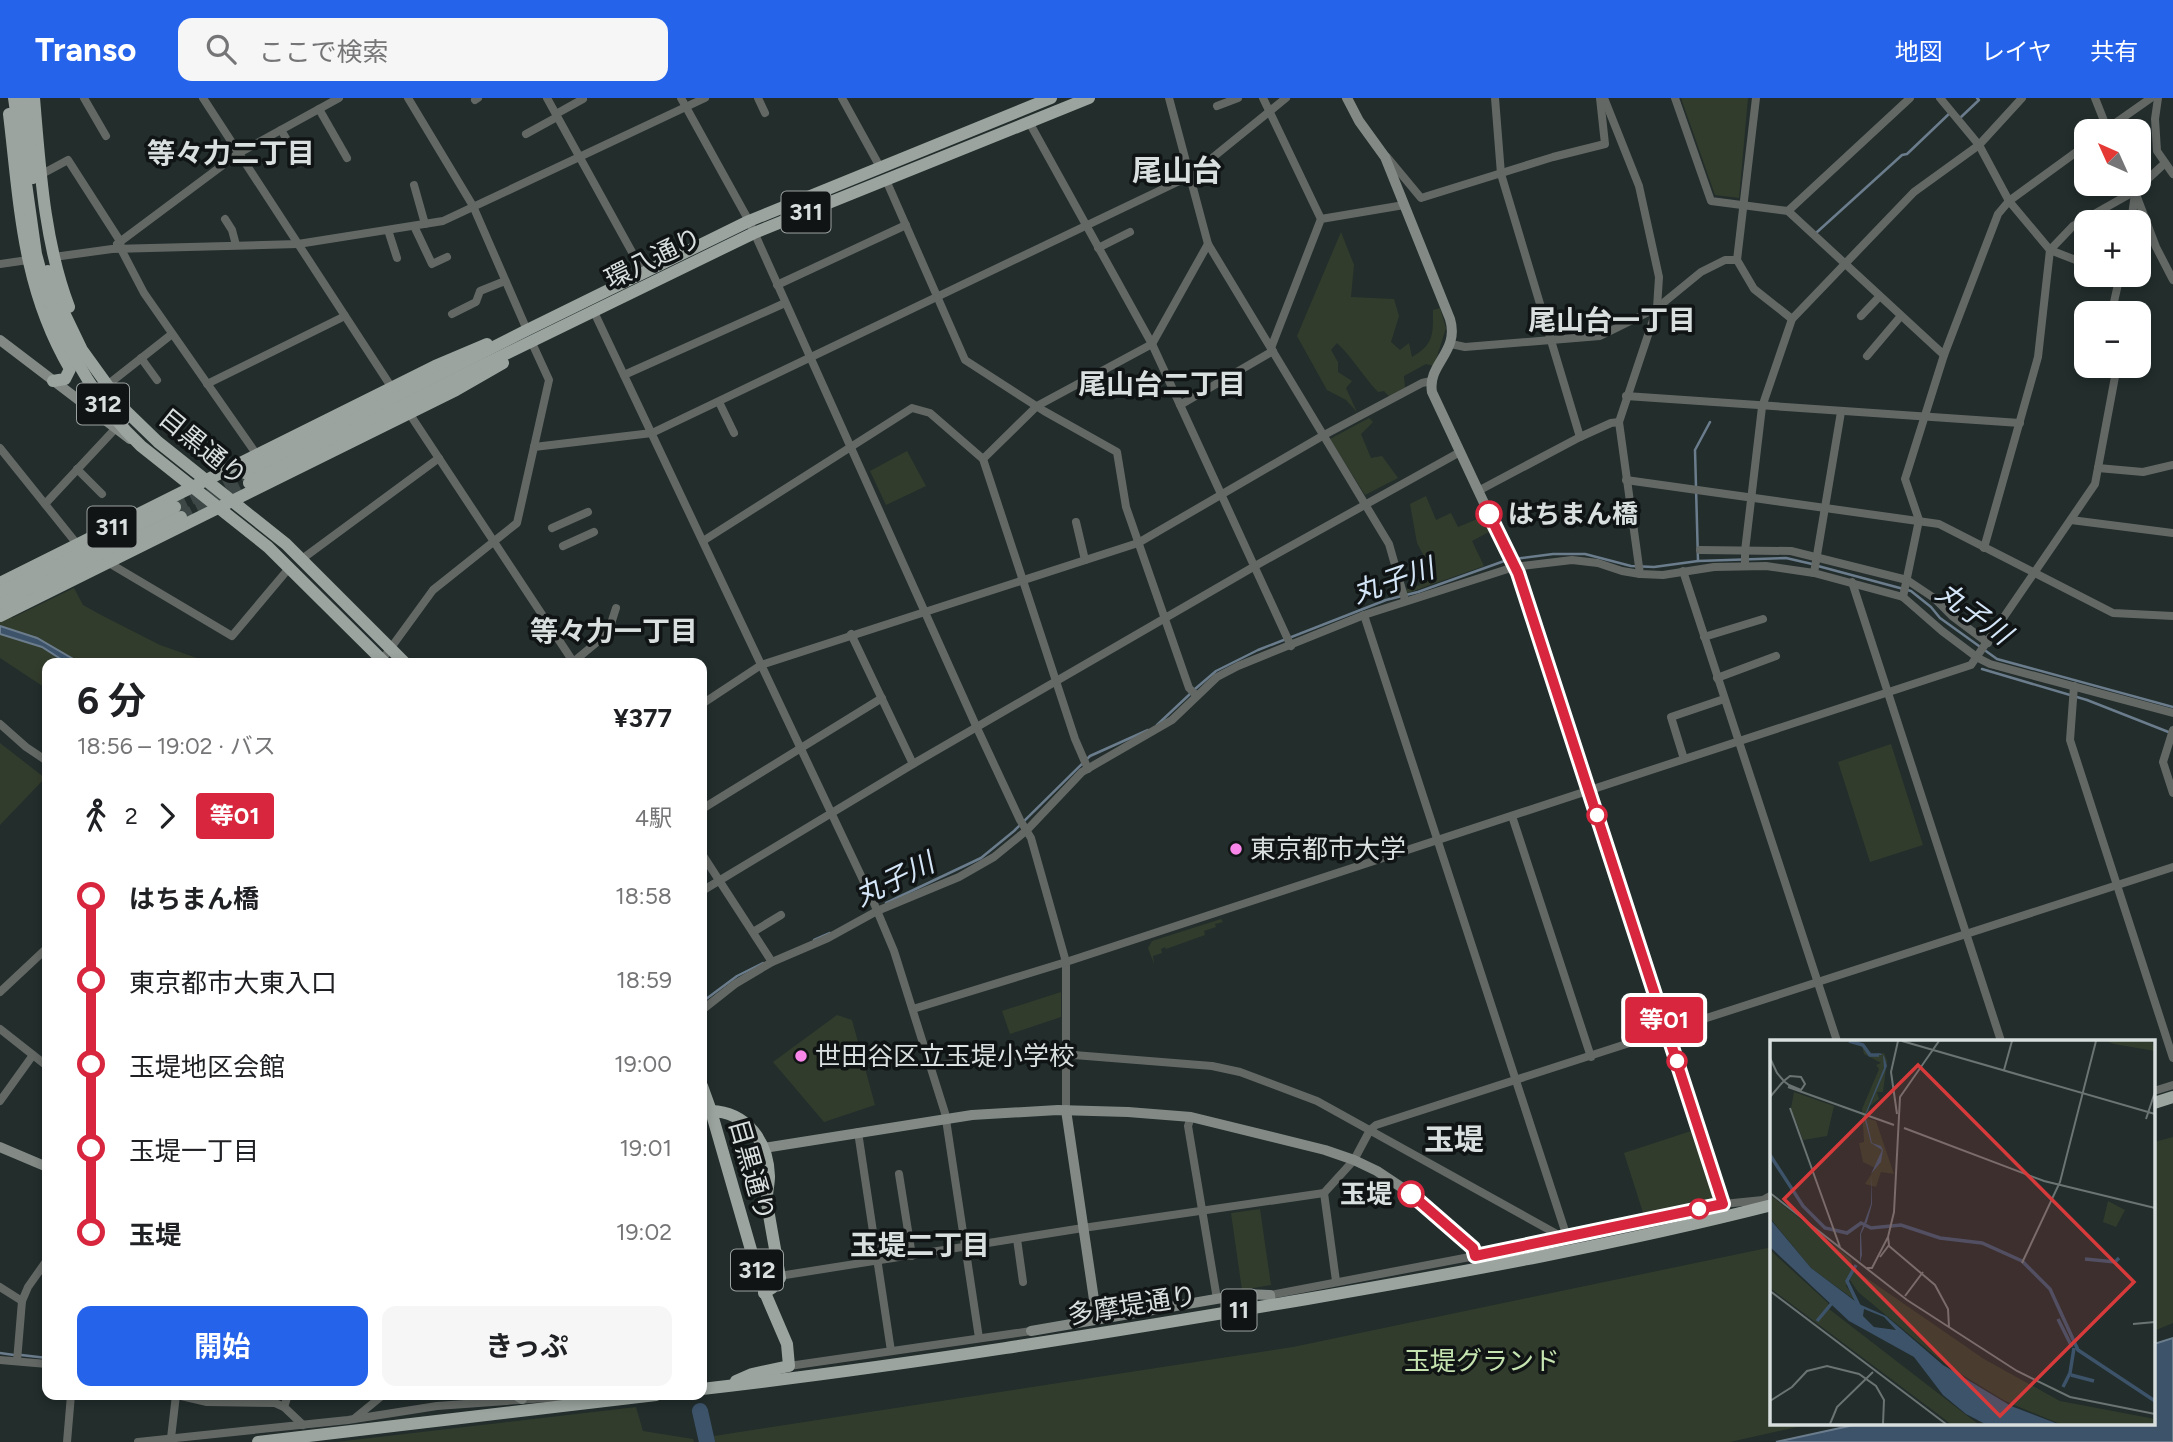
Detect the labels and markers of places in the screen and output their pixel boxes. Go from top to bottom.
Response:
place label: はちまん橋 [1508,498,1638,530]
marker: はちまん橋 [1476,501,1502,527]
unlabelled marker [1587,805,1607,825]
place label: 東京都市大学 [1250,833,1406,865]
marker: 東京都市大学 [1228,841,1244,857]
place label: 世田谷区立玉堤小学校 [815,1040,1075,1072]
marker: 世田谷区立玉堤小学校 [793,1048,809,1064]
unlabelled marker [1667,1051,1687,1071]
place label: 玉堤 [1340,1178,1392,1210]
marker: 玉堤 [1398,1181,1424,1207]
unlabelled marker [1689,1199,1709,1219]

